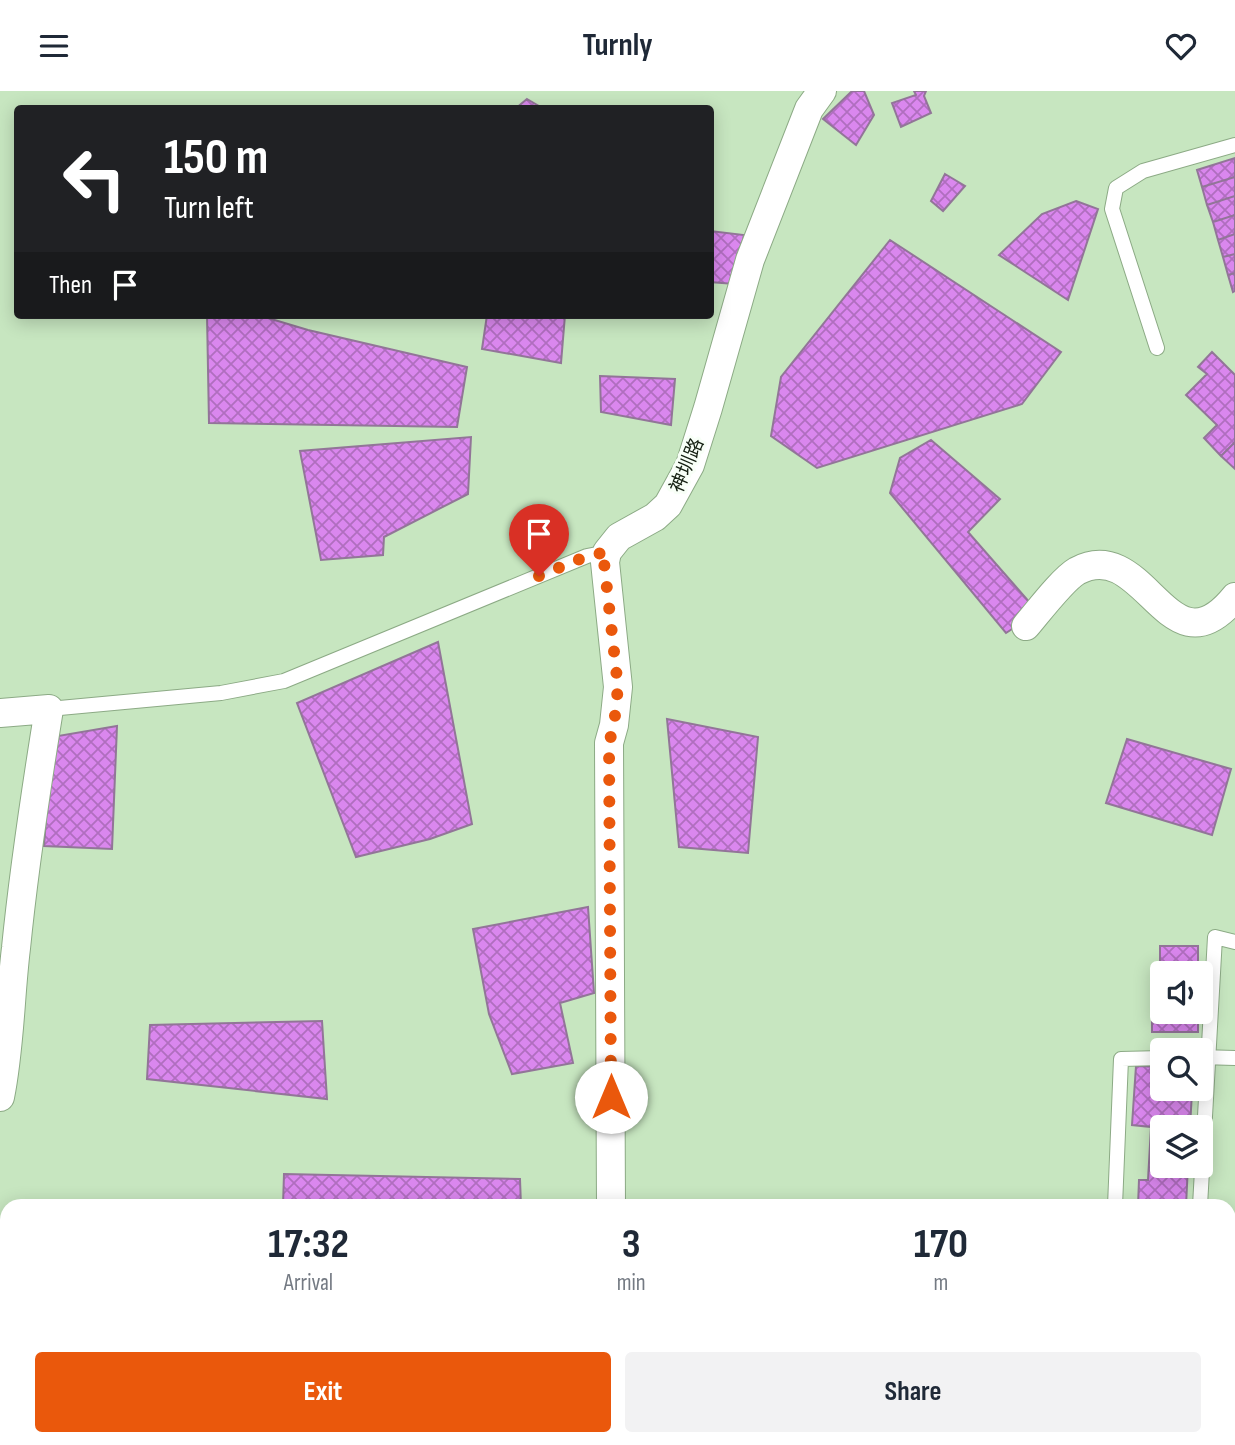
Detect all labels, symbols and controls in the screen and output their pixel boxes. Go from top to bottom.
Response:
text: Turnly [582,26,653,65]
icon: menu [35,27,73,65]
icon: heart [1162,27,1200,65]
text: 150 m [164,129,268,188]
icon: left [49,133,140,224]
text: Turn left [164,189,254,228]
icon: arrive [106,266,144,304]
text: Then [49,270,92,301]
street label: 神圳路 [666,435,709,496]
pin [509,504,569,576]
icon: arrive [520,515,558,553]
map controls [1150,961,1213,1178]
button: sound [1150,961,1213,1024]
button: search [1150,1038,1213,1101]
position arrow [574,1060,648,1134]
button: layers [1150,1115,1213,1178]
text: 17:32 [268,1219,349,1270]
text: 3 [622,1219,641,1270]
text: 170 [914,1219,968,1270]
text: Arrival [284,1269,333,1297]
text: min [617,1269,646,1297]
text: m [933,1269,948,1297]
button: Exit [35,1352,611,1432]
button: Share [625,1352,1201,1432]

